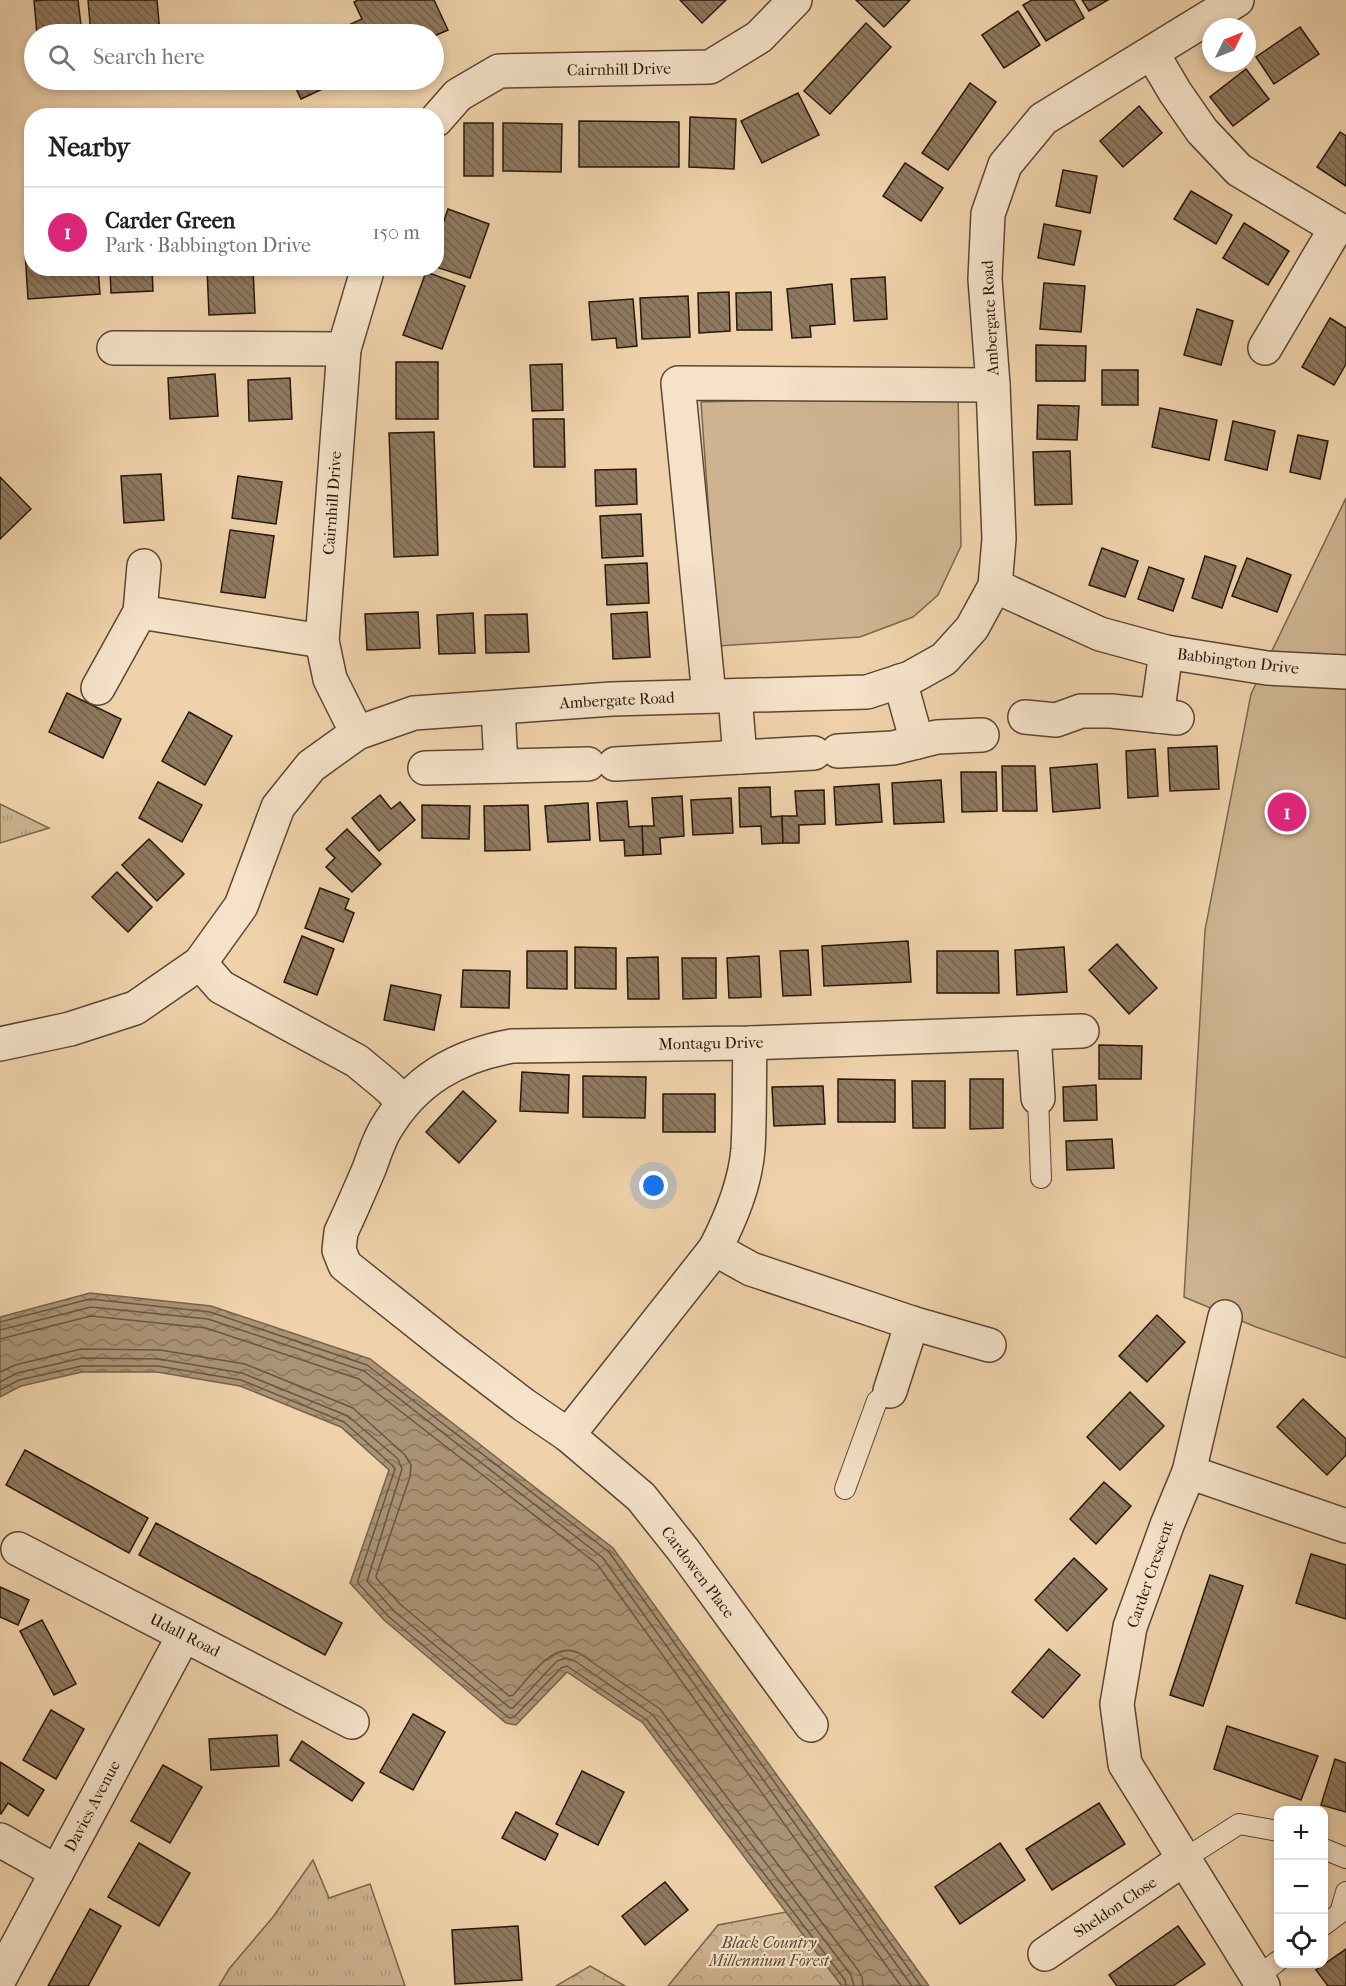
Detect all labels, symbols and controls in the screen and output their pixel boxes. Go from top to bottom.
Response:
north arrow [1202,18,1256,72]
search box [24,24,444,90]
icon: search [45,41,78,74]
text: Search here [93,44,205,70]
street label: Cairnhill Drive [567,59,671,79]
text: Nearby [48,132,130,163]
text: Carder Green [105,208,235,234]
text: 1 [64,221,71,244]
text: 150 m [372,221,420,244]
text: Park · Babbington Drive [105,234,311,257]
street label: Ambergate Road [977,260,1003,377]
street label: Cairnhill Drive [319,450,345,556]
street label: Babbington Drive [1176,644,1300,678]
street label: Ambergate Road [558,687,675,713]
pin: 1 [1268,790,1306,834]
street label: Montagu Drive [658,1033,764,1053]
your location [639,1171,668,1200]
street label: Carder Crescent [1123,1517,1177,1630]
street label: Cardowen Place [657,1522,739,1622]
street label: Udall Road [147,1609,224,1661]
street label: Davies Avenue [60,1757,124,1855]
map controls [1274,1806,1328,1968]
button: + [1274,1806,1328,1860]
button: − [1274,1860,1328,1914]
street label: Sheldon Close [1070,1872,1160,1942]
button: locate [1274,1914,1328,1968]
park label: Black Country Millennium Forest [708,1933,830,1970]

